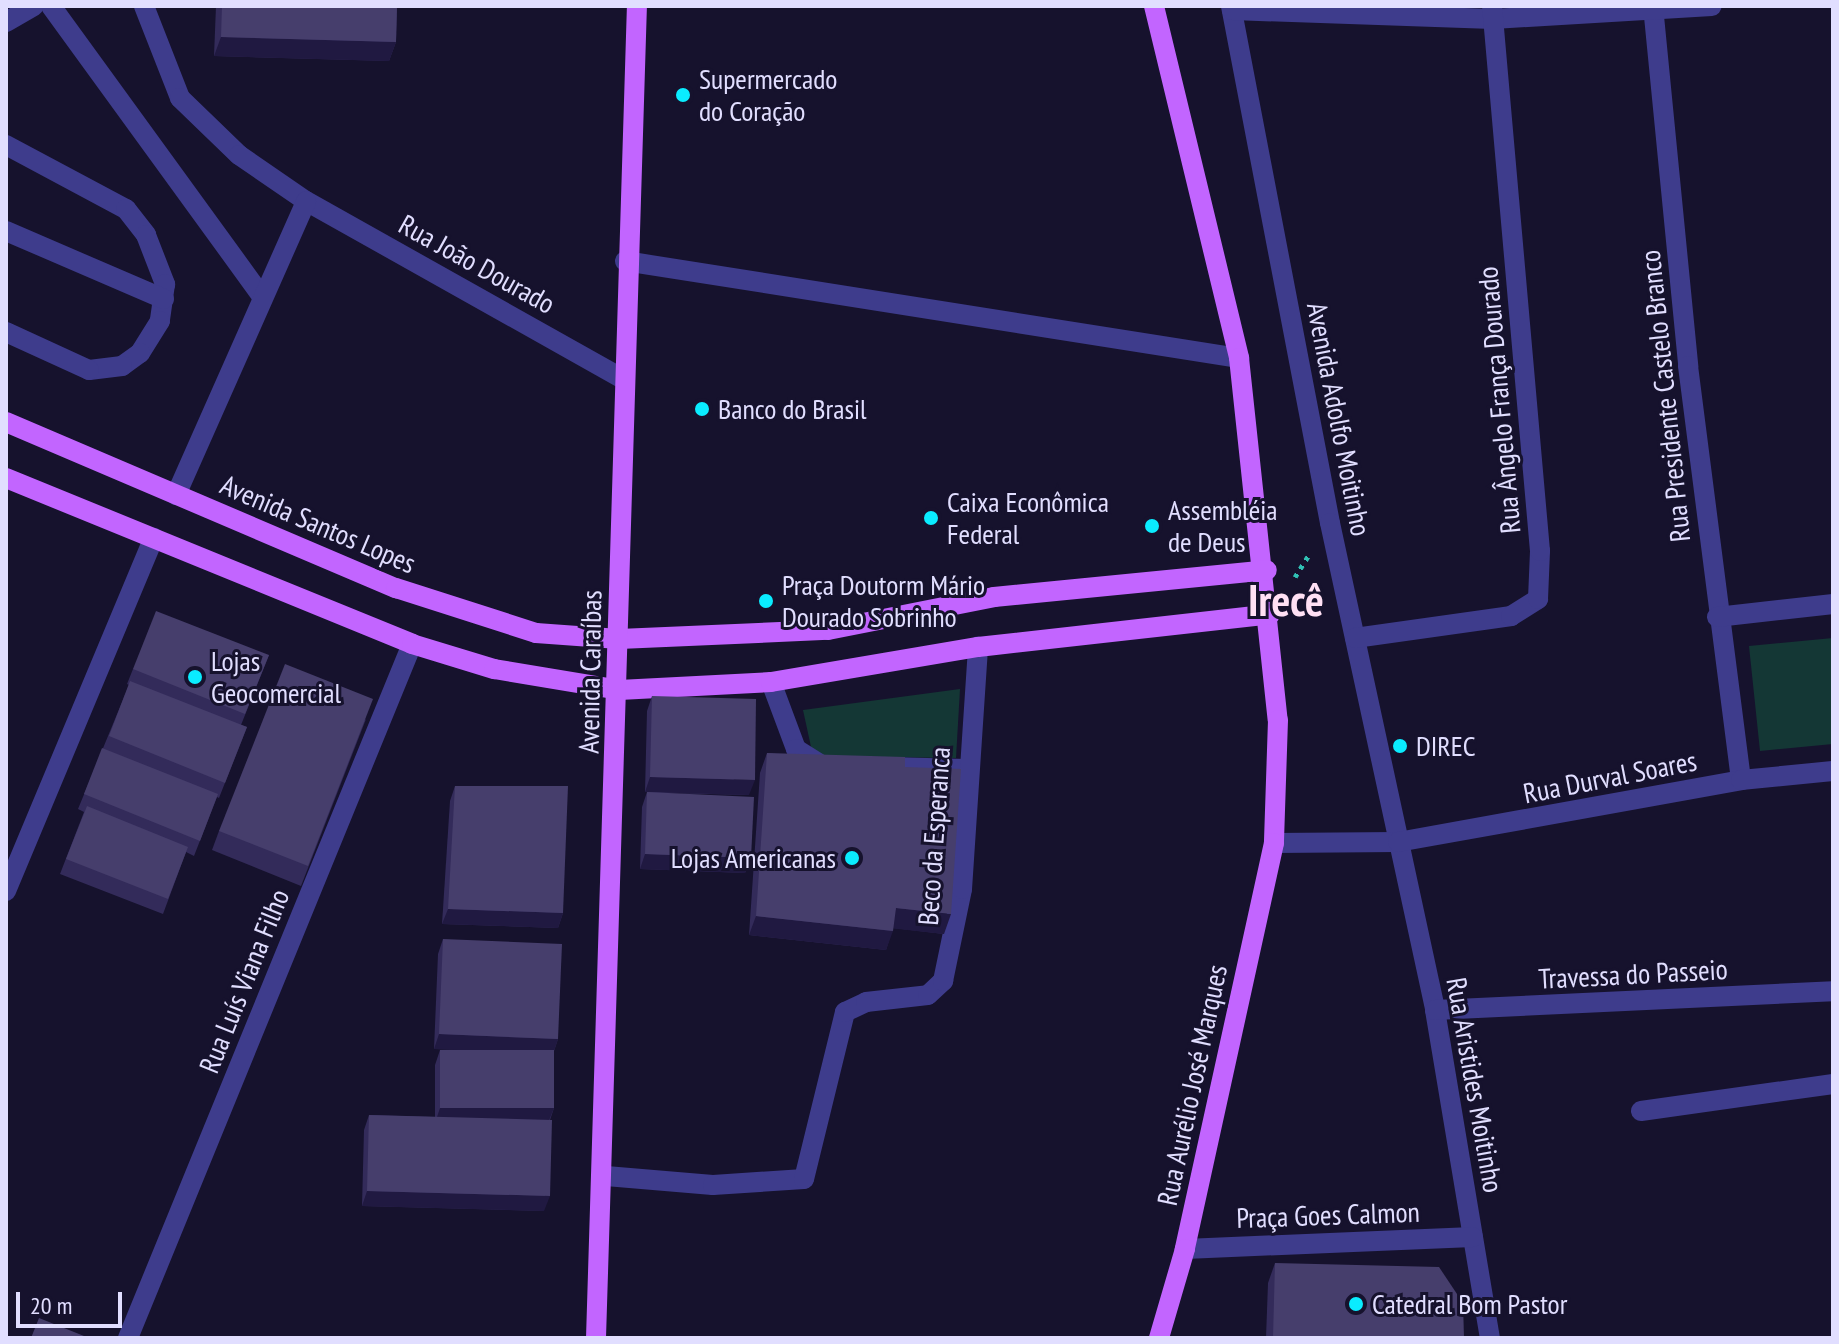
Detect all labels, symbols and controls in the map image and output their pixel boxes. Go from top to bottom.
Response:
place label: Supermercado do Coração [699,62,837,128]
marker: Supermercado do Coração [674,86,692,104]
street label: Rua João Dourado [393,207,561,321]
street label: Rua Presidente Castelo Branco [1633,249,1697,543]
street label: Rua Ângelo França Dourado [1471,265,1527,535]
street label: Avenida Adolfo Moitinho [1300,299,1378,539]
place label: Banco do Brasil [718,392,866,426]
marker: Banco do Brasil [693,400,711,418]
street label: Avenida Santos Lopes [215,468,421,580]
place label: Caixa Econômica Federal [947,485,1109,551]
place label: Assembléia de Deus [1168,493,1277,559]
marker: Caixa Econômica Federal [922,509,940,527]
marker: Assembléia de Deus [1143,517,1161,535]
place label: Praça Doutorm Mário Dourado Sobrinho [782,568,985,634]
district label: Irecê [1248,574,1324,626]
street label: Avenida Caraíbas [572,590,608,754]
marker: Praça Doutorm Mário Dourado Sobrinho [757,592,775,610]
place label: Lojas Geocomercial [211,644,341,710]
marker: Lojas Geocomercial [186,668,204,686]
place label: DIREC [1416,729,1475,763]
marker: DIREC [1391,737,1409,755]
street label: Rua Durval Soares [1521,744,1699,810]
street label: Beco da Esperanca [911,746,957,926]
place label: Lojas Americanas [670,841,836,875]
marker: Lojas Americanas [843,849,861,867]
street label: Rua Luís Viana Filho [192,884,296,1078]
street label: Travessa do Passeio [1538,952,1728,996]
street label: Rua Aurélio José Marques [1150,961,1234,1209]
street label: Rua Aristides Moitinho [1439,974,1511,1196]
street label: Praça Goes Calmon [1236,1195,1420,1235]
scale bar [20,1276,126,1326]
place label: Catedral Bom Pastor [1372,1287,1567,1321]
text: 20 m [30,1290,72,1321]
marker: Catedral Bom Pastor [1347,1295,1365,1313]

